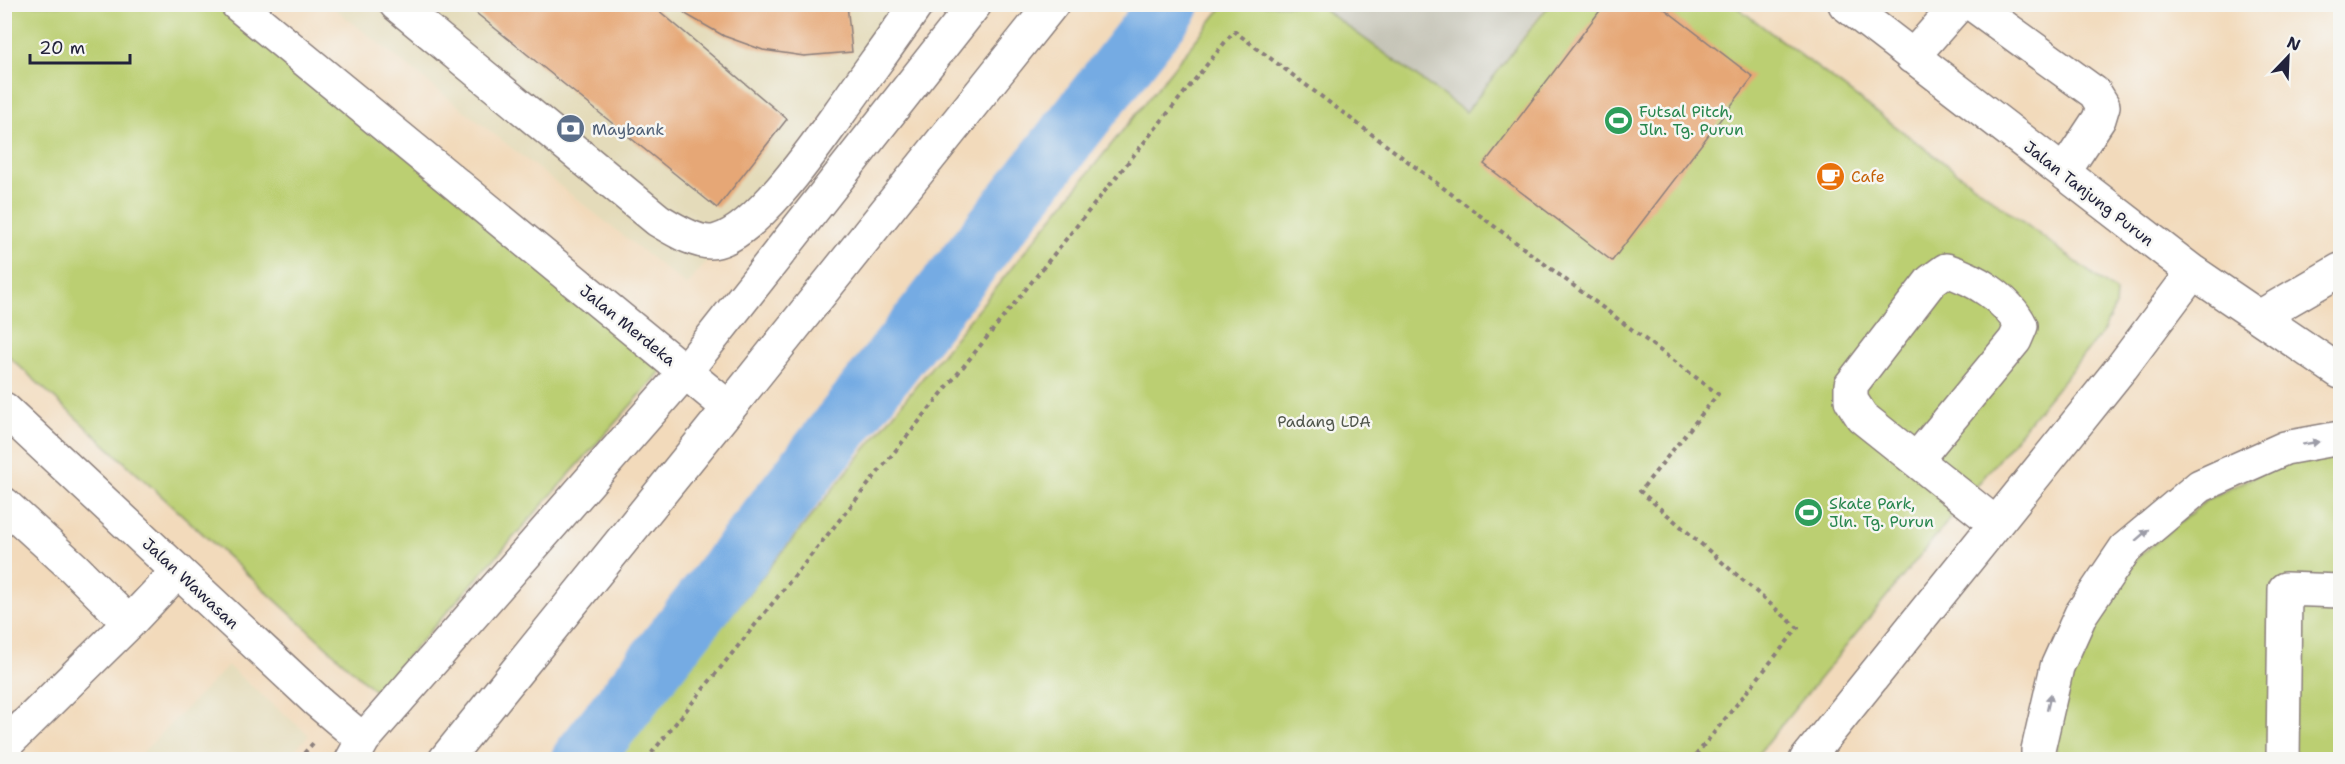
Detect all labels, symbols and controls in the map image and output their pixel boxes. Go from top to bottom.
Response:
scale bar [30,27,130,65]
north arrow [2258,27,2318,87]
text: N [2284,32,2304,56]
text: 20 m [39,36,85,60]
place label: Futsal Pitch, Jln. Tg. Purun [1639,101,1744,140]
sports icon: Futsal Pitch, Jln. Tg. Purun [1602,104,1634,136]
bank icon: Maybank [555,113,587,145]
place label: Maybank [592,119,664,140]
street label: Jalan Tanjung Purun [2019,136,2158,251]
cafe icon: Cafe [1814,160,1846,192]
place label: Cafe [1851,166,1885,187]
street label: Jalan Merdeka [575,280,680,371]
park label: Padang LDA [1277,411,1371,432]
one-way arrow [2301,438,2320,447]
place label: Skate Park, Jln. Tg. Purun [1829,493,1934,532]
sports icon: Skate Park, Jln. Tg. Purun [1792,496,1824,528]
one-way arrow [2134,529,2149,542]
street label: Jalan Wawasan [138,533,244,634]
one-way arrow [2044,693,2054,712]

